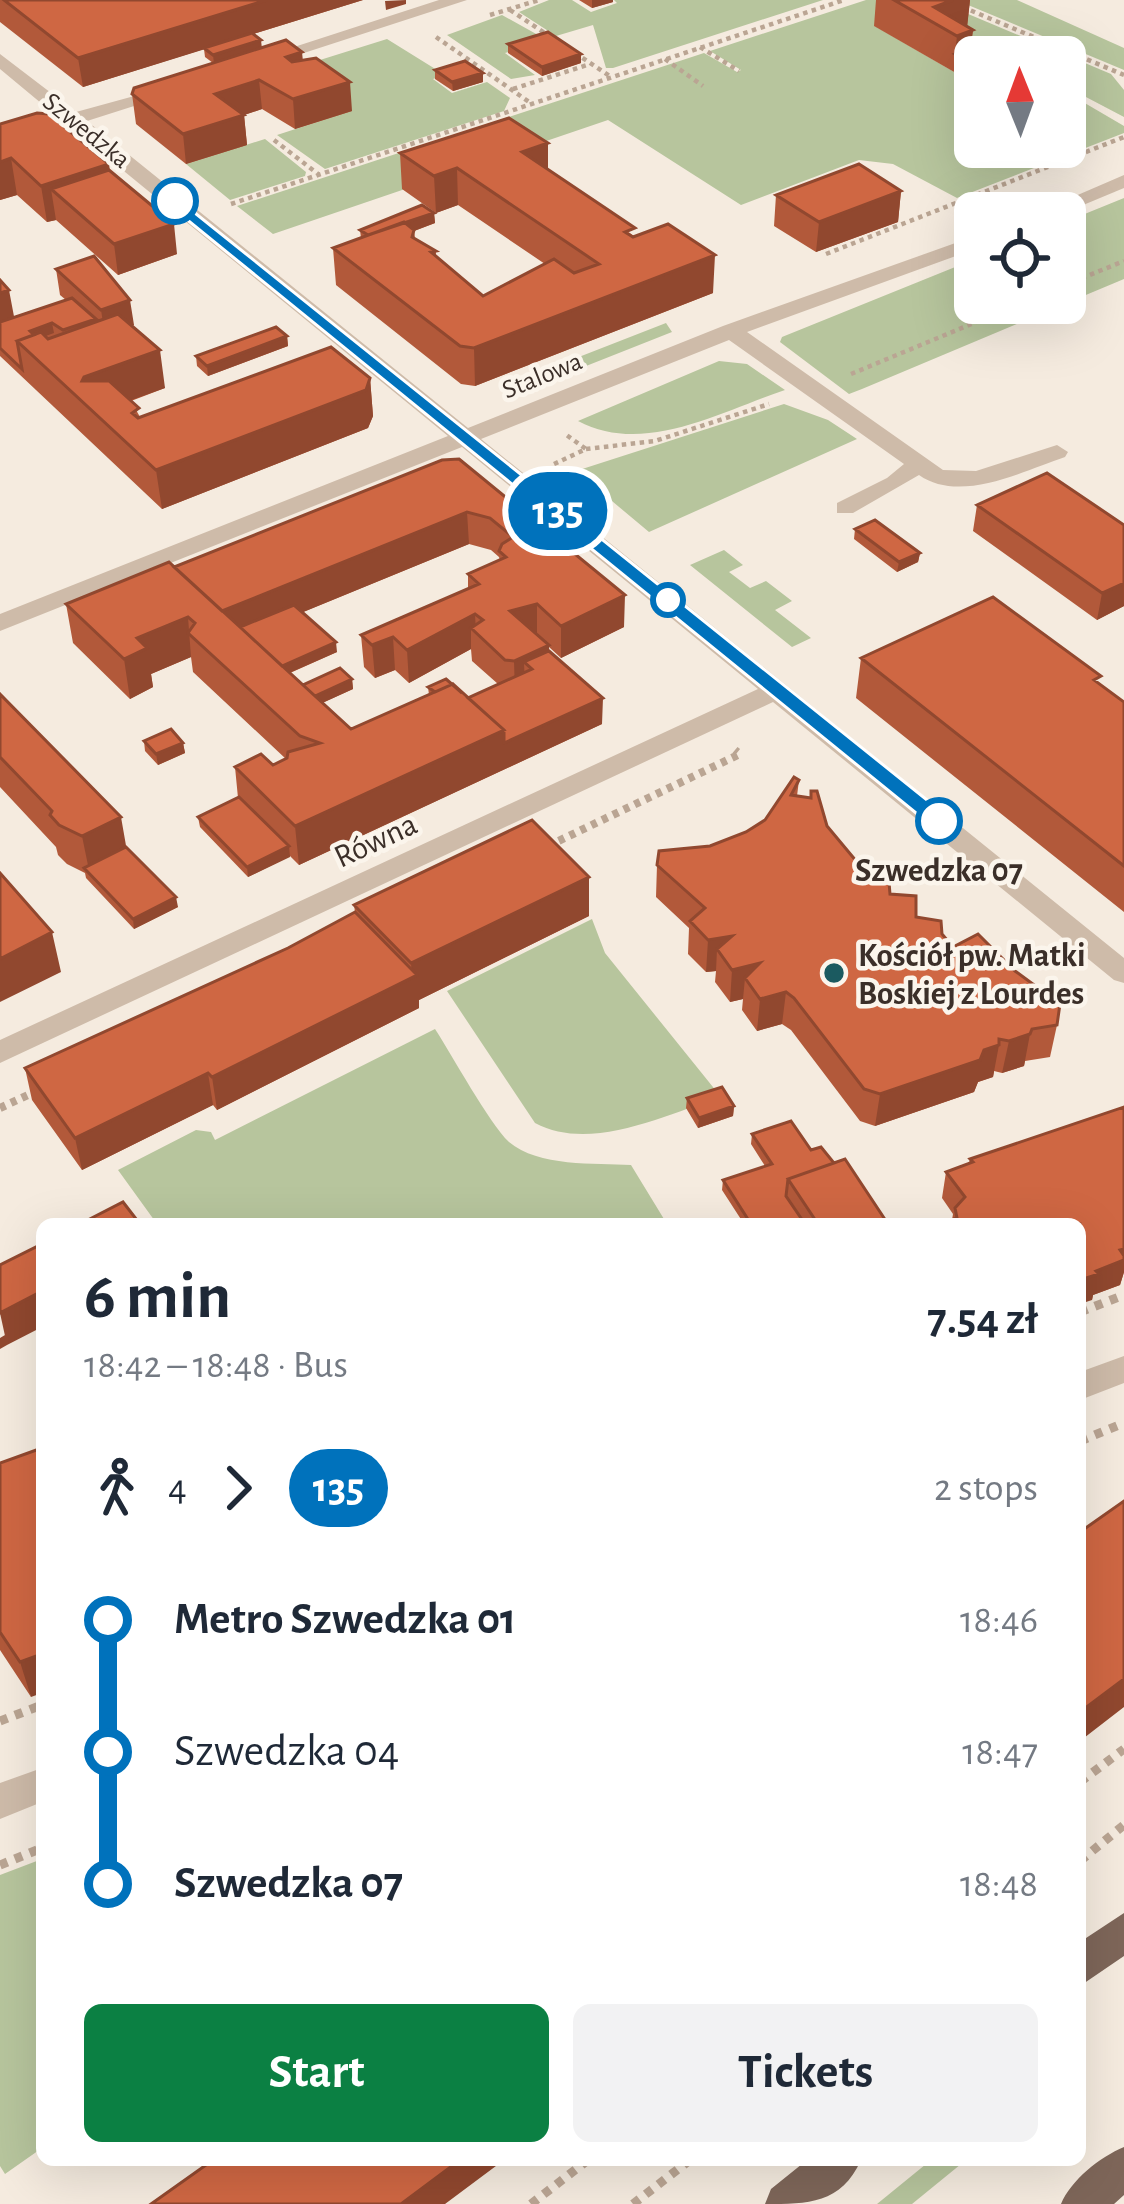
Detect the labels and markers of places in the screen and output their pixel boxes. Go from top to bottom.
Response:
unlabelled marker [153,179,197,223]
unlabelled marker [652,584,684,616]
marker: Szwedzka 07 [917,799,961,843]
place label: Szwedzka 07 [855,855,1023,888]
place label: Kościół pw. Matki Boskiej z Lourdes [858,940,1086,1011]
marker: Kościół pw. Matki Boskiej z Lourdes [821,960,847,986]

